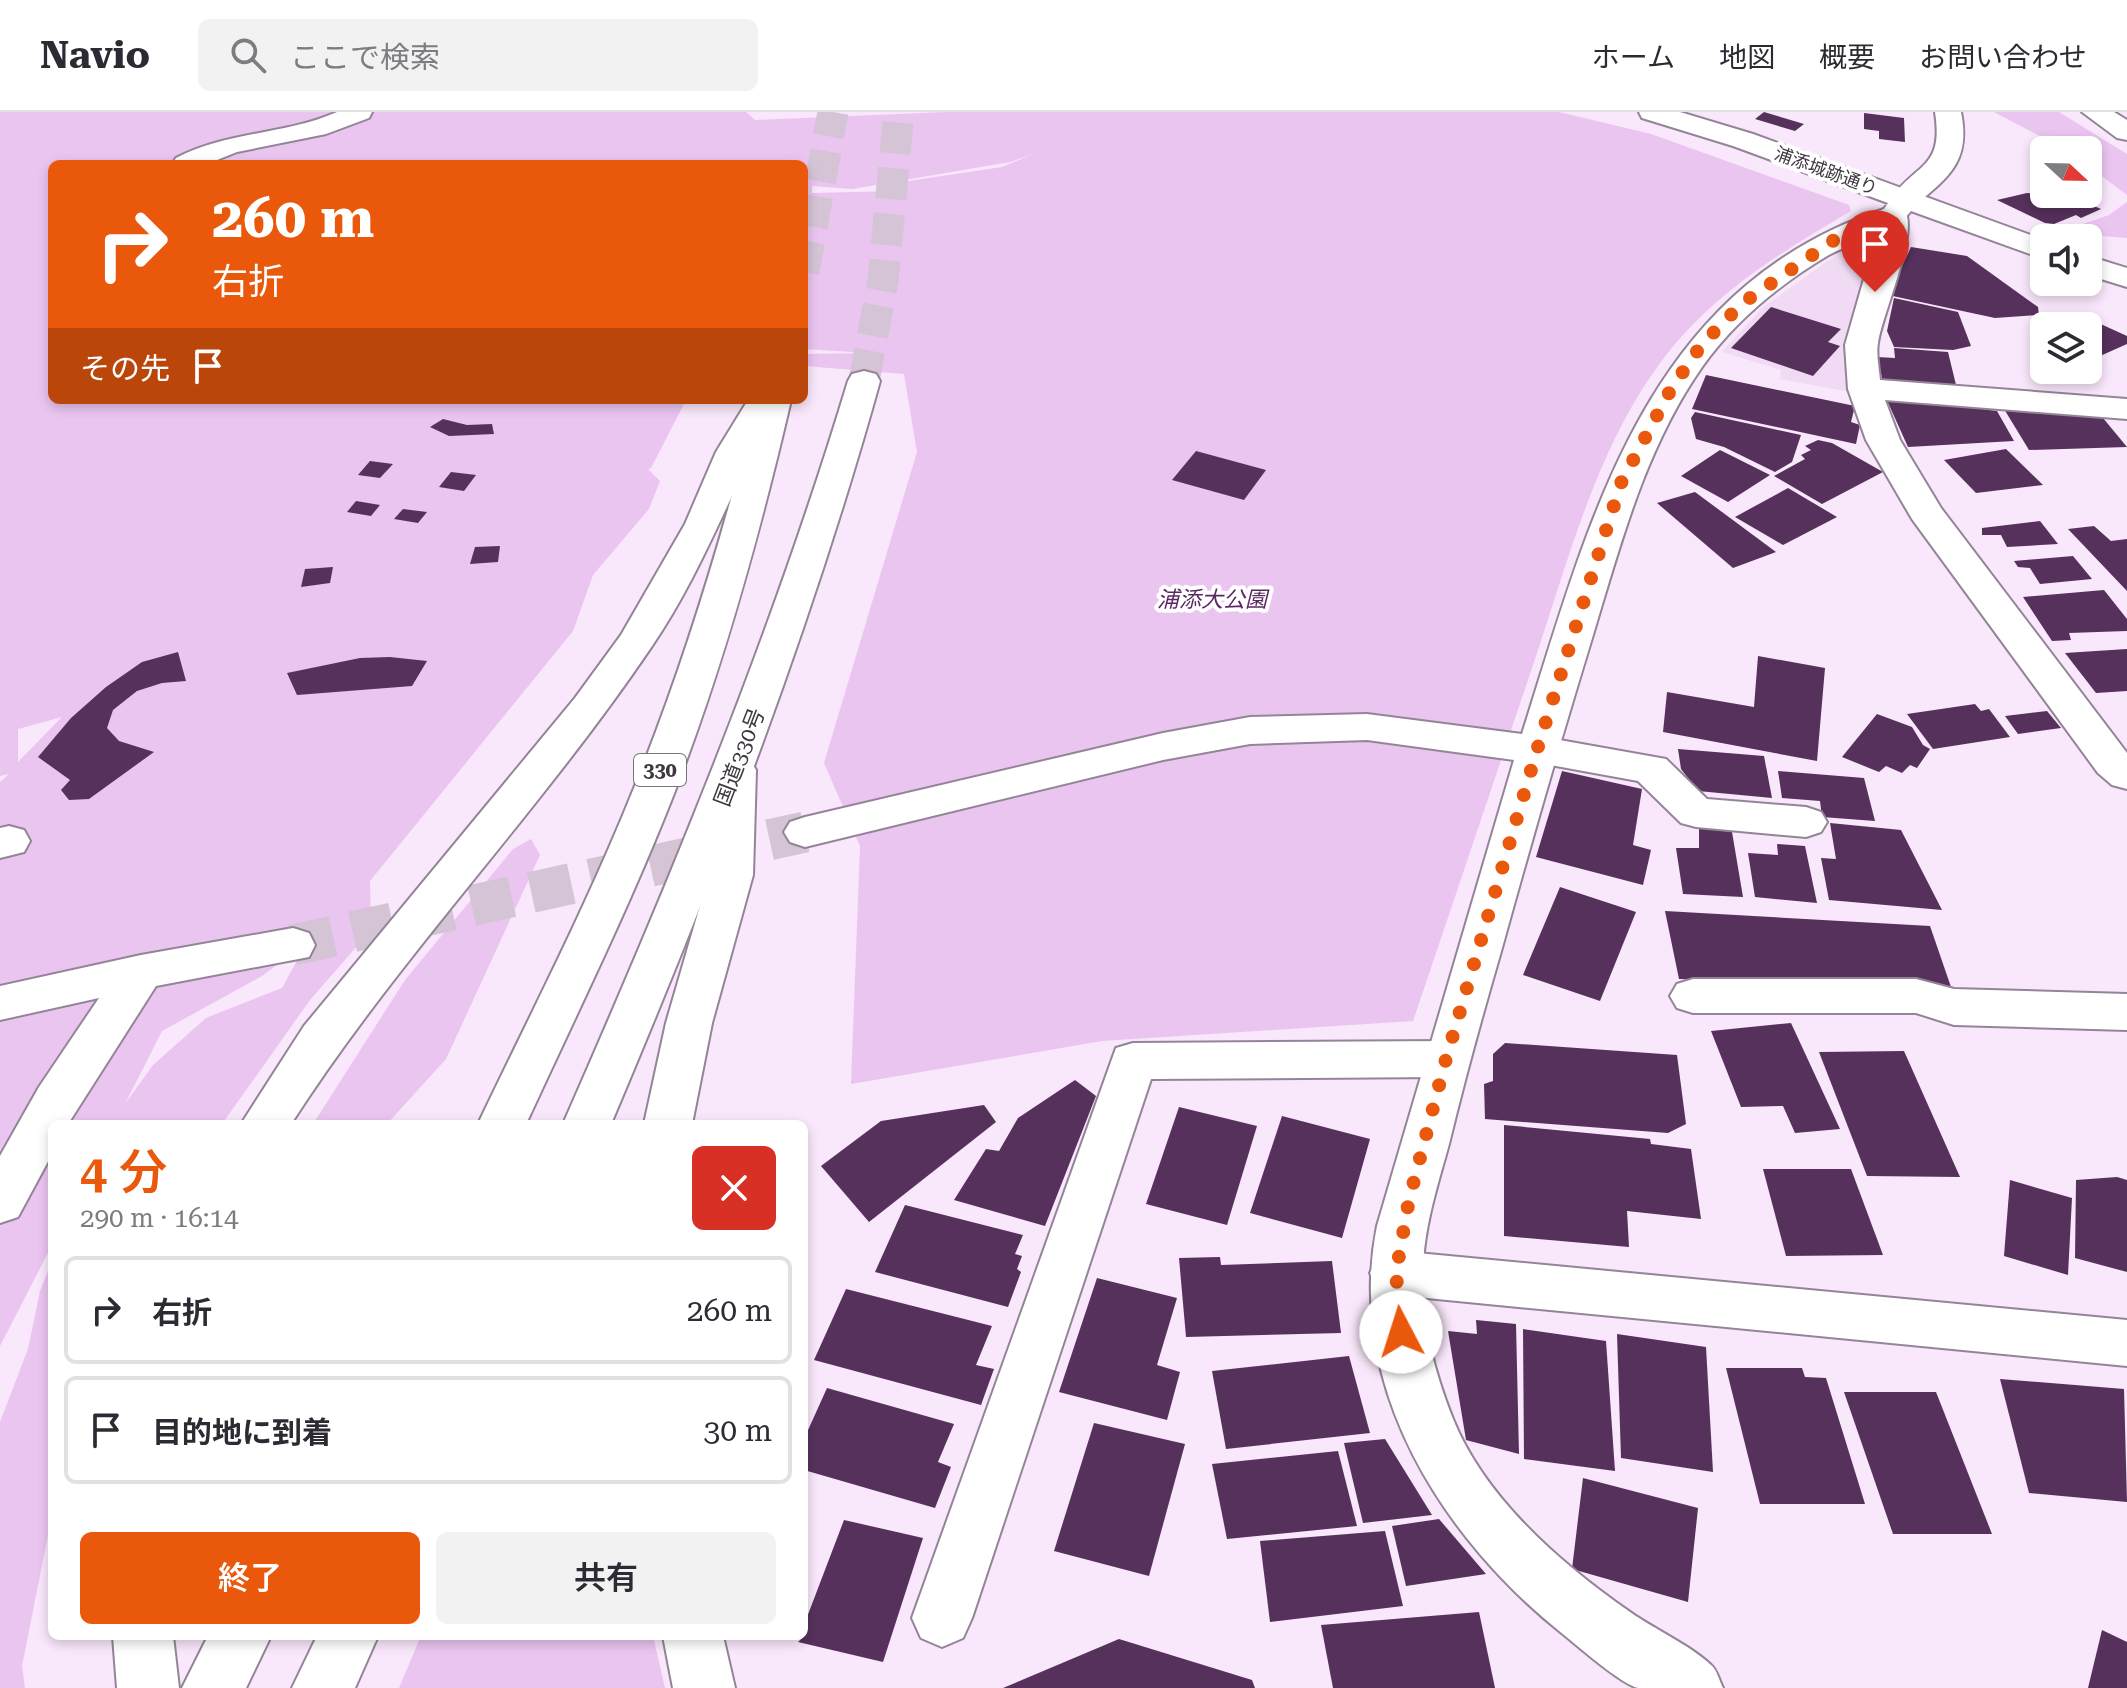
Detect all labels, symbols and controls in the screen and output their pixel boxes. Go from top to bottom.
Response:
search box [198,19,758,91]
text: Navio [40,33,150,77]
icon: search [226,33,270,77]
text: ここで検索 [290,40,440,75]
text: ホーム [1592,41,1675,74]
text: 地図 [1719,41,1775,74]
text: 概要 [1819,41,1875,74]
text: お問い合わせ [1919,41,2087,74]
north arrow [2030,136,2102,208]
map controls [2030,136,2102,384]
street label: 浦添城跡通り [1772,142,1881,199]
text: 260 m [212,185,374,251]
icon: right [80,192,184,296]
pin [1841,210,1909,292]
icon: arrive [1853,222,1897,266]
button: sound [2030,224,2102,296]
text: 右折 [212,261,284,303]
button: layers [2030,312,2102,384]
icon: arrive [186,344,230,388]
text: その先 [80,351,170,386]
park label: 浦添大公園 [1157,587,1270,612]
street label: 国道330号 [709,705,770,810]
road number: 330 [634,754,686,786]
text: 4 分 [80,1145,167,1201]
button: close [692,1146,776,1230]
text: 290 m · 16:14 [80,1203,239,1233]
icon: right [84,1288,128,1332]
position arrow [1359,1290,1443,1374]
text: 260 m [687,1293,772,1328]
text: 右折 [152,1295,212,1330]
icon: arrive [84,1408,128,1452]
text: 30 m [703,1413,772,1448]
text: 目的地に到着 [152,1415,332,1450]
button: 終了 [80,1532,420,1624]
button: 共有 [436,1532,776,1624]

